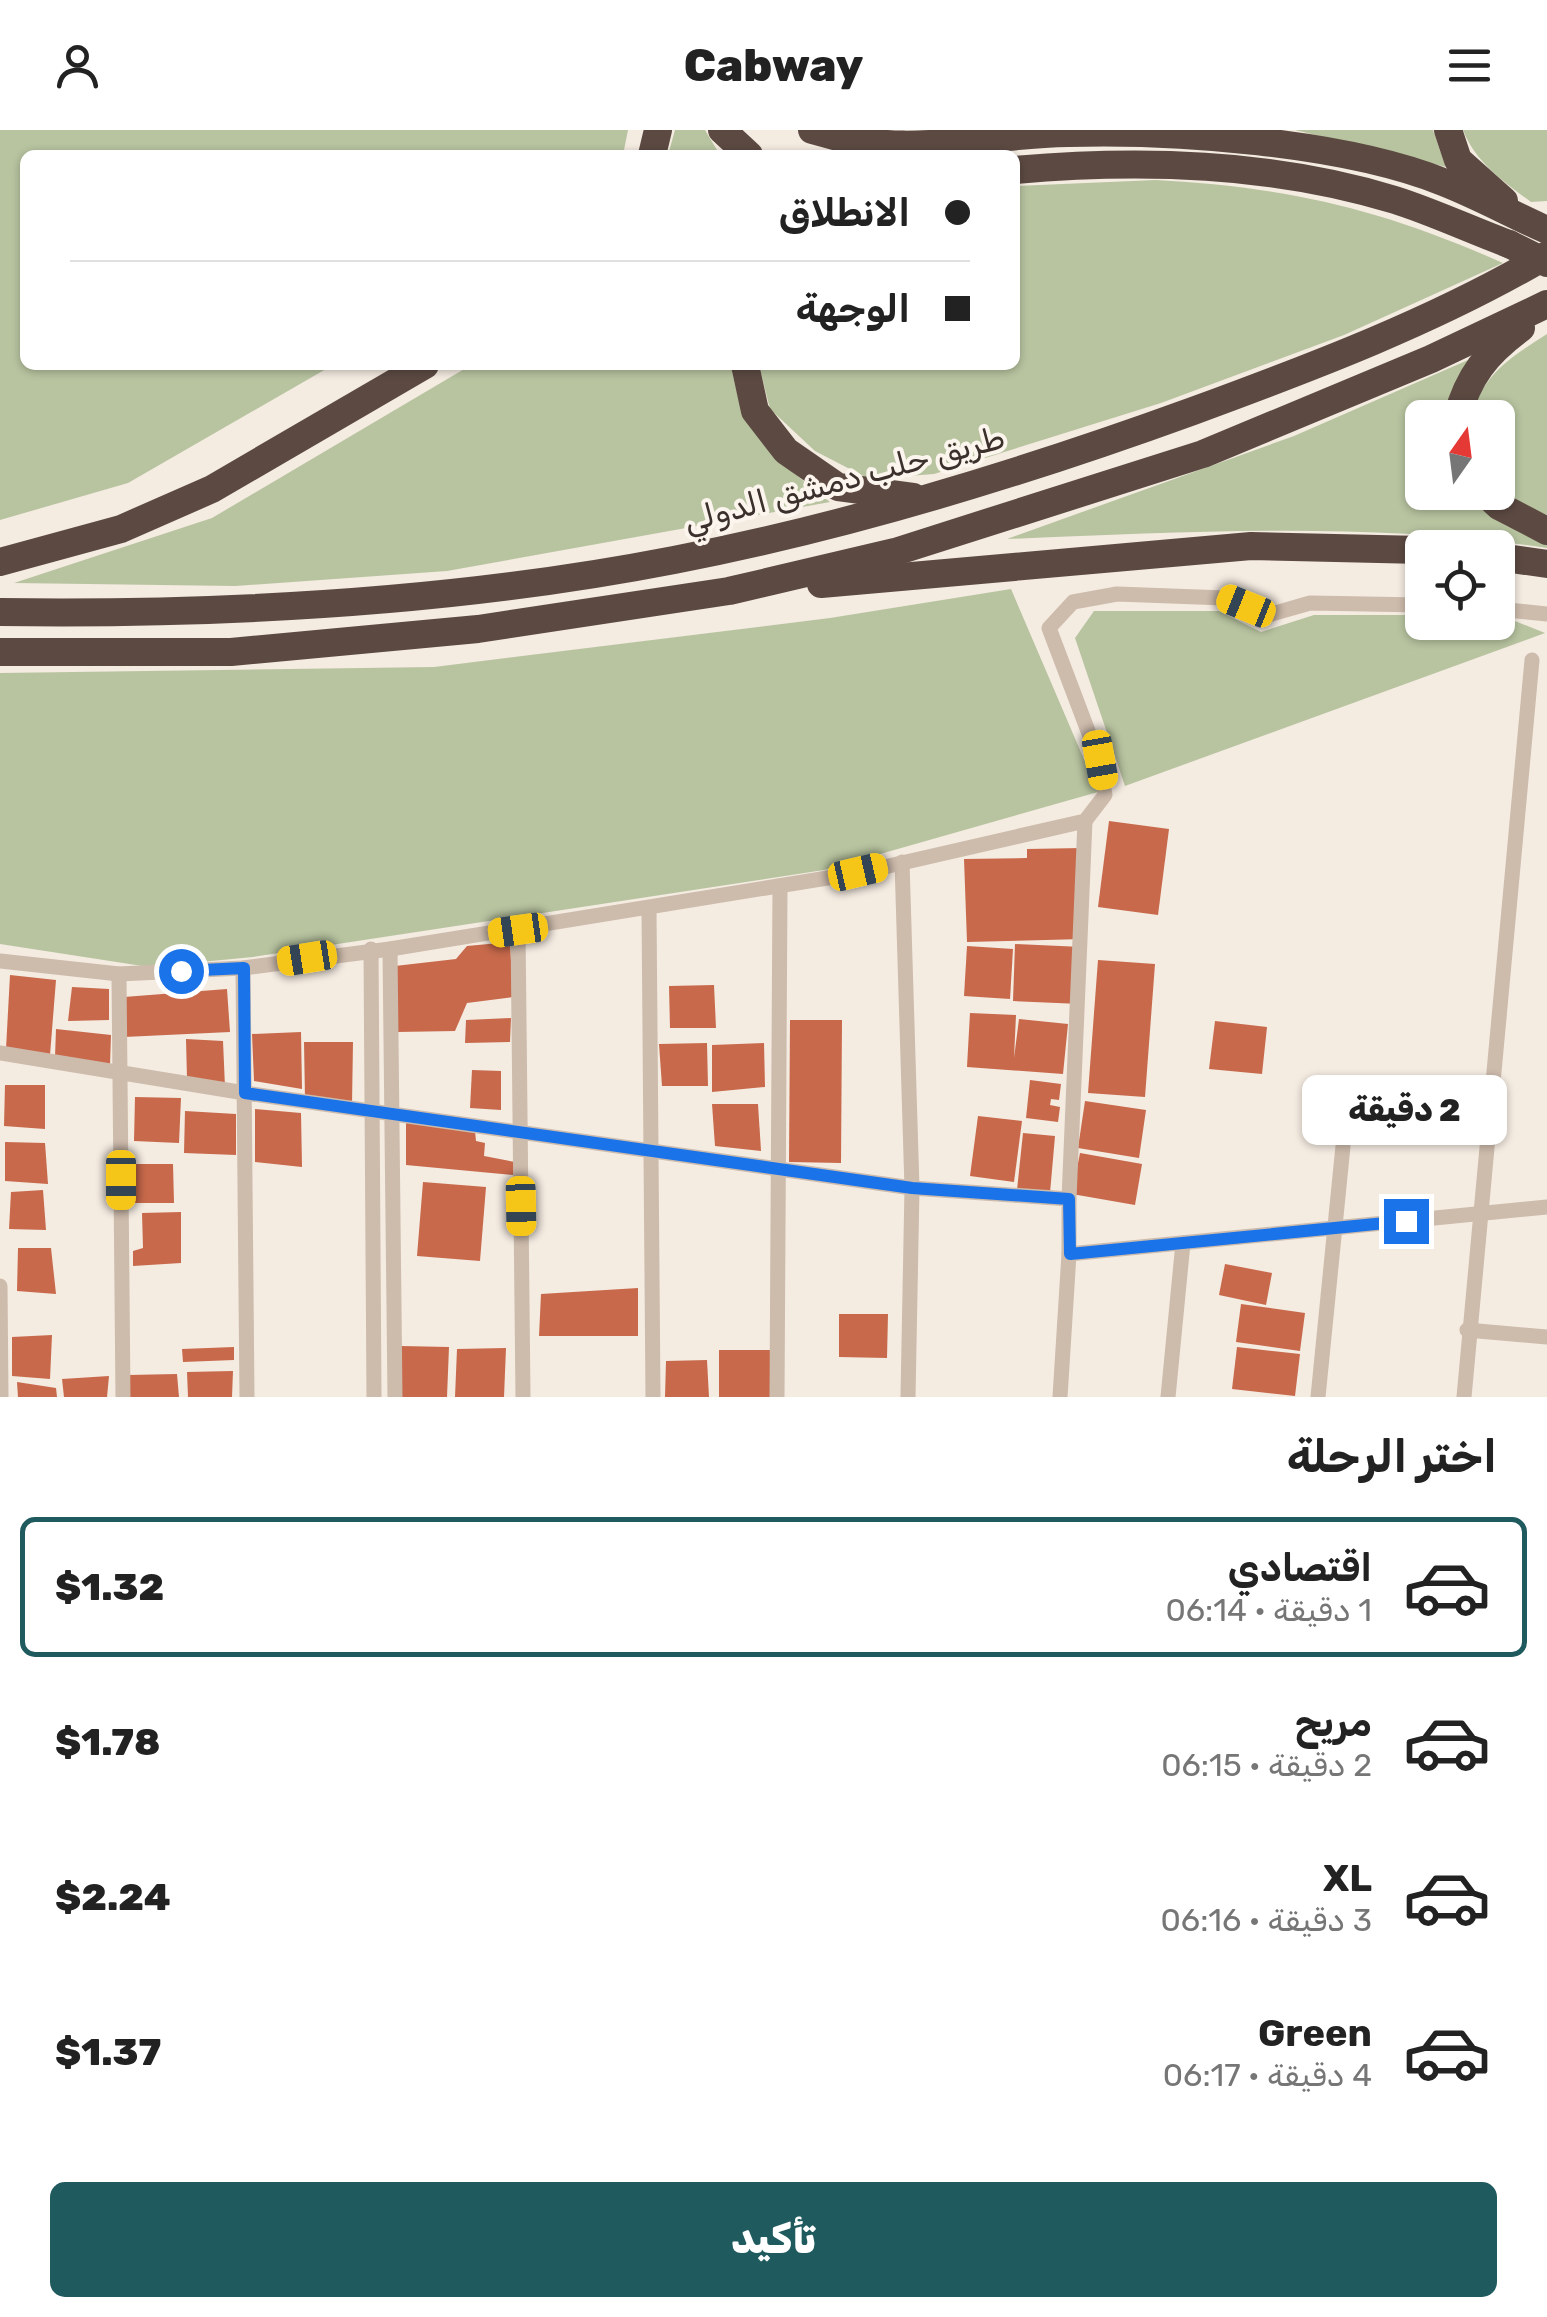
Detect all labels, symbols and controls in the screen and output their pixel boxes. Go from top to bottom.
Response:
icon: person [50,38,105,93]
icon: menu [1442,38,1497,93]
text: Cabway [684,39,863,92]
text: الانطلاق [779,190,910,236]
text: الوجهة [796,286,910,332]
north arrow [1405,400,1515,510]
map controls [1405,400,1515,640]
street label: طريق حلب دمشق الدولي [679,418,1010,545]
button: locate [1405,530,1515,640]
car [1213,581,1279,631]
car [1080,728,1120,792]
car [825,851,891,893]
car [486,911,550,949]
car [275,938,339,978]
route start [159,949,204,994]
callout: 2 دقيقة [1304,1076,1508,1146]
text: 2 دقيقة [1348,1091,1461,1129]
car [106,1150,136,1210]
car [505,1176,537,1236]
route end [1384,1199,1429,1244]
text: اختر الرحلة [1287,1430,1497,1483]
icon: car [1402,1542,1492,1632]
text: اقتصادي [1228,1545,1372,1591]
text: $1.32 [55,1564,164,1610]
text: 1 دقيقة · 06:14 [1165,1591,1372,1629]
icon: car [1402,1697,1492,1787]
text: مريح [1295,1700,1372,1746]
text: $1.78 [55,1719,161,1765]
text: 2 دقيقة · 06:15 [1161,1746,1372,1784]
icon: car [1402,1852,1492,1942]
text: XL [1323,1855,1372,1901]
text: $2.24 [55,1874,171,1920]
text: 3 دقيقة · 06:16 [1161,1901,1372,1939]
icon: car [1402,2007,1492,2097]
text: Green [1258,2010,1372,2056]
text: $1.37 [55,2029,161,2075]
text: 4 دقيقة · 06:17 [1163,2056,1372,2094]
button: تأكيد [50,2182,1497,2297]

